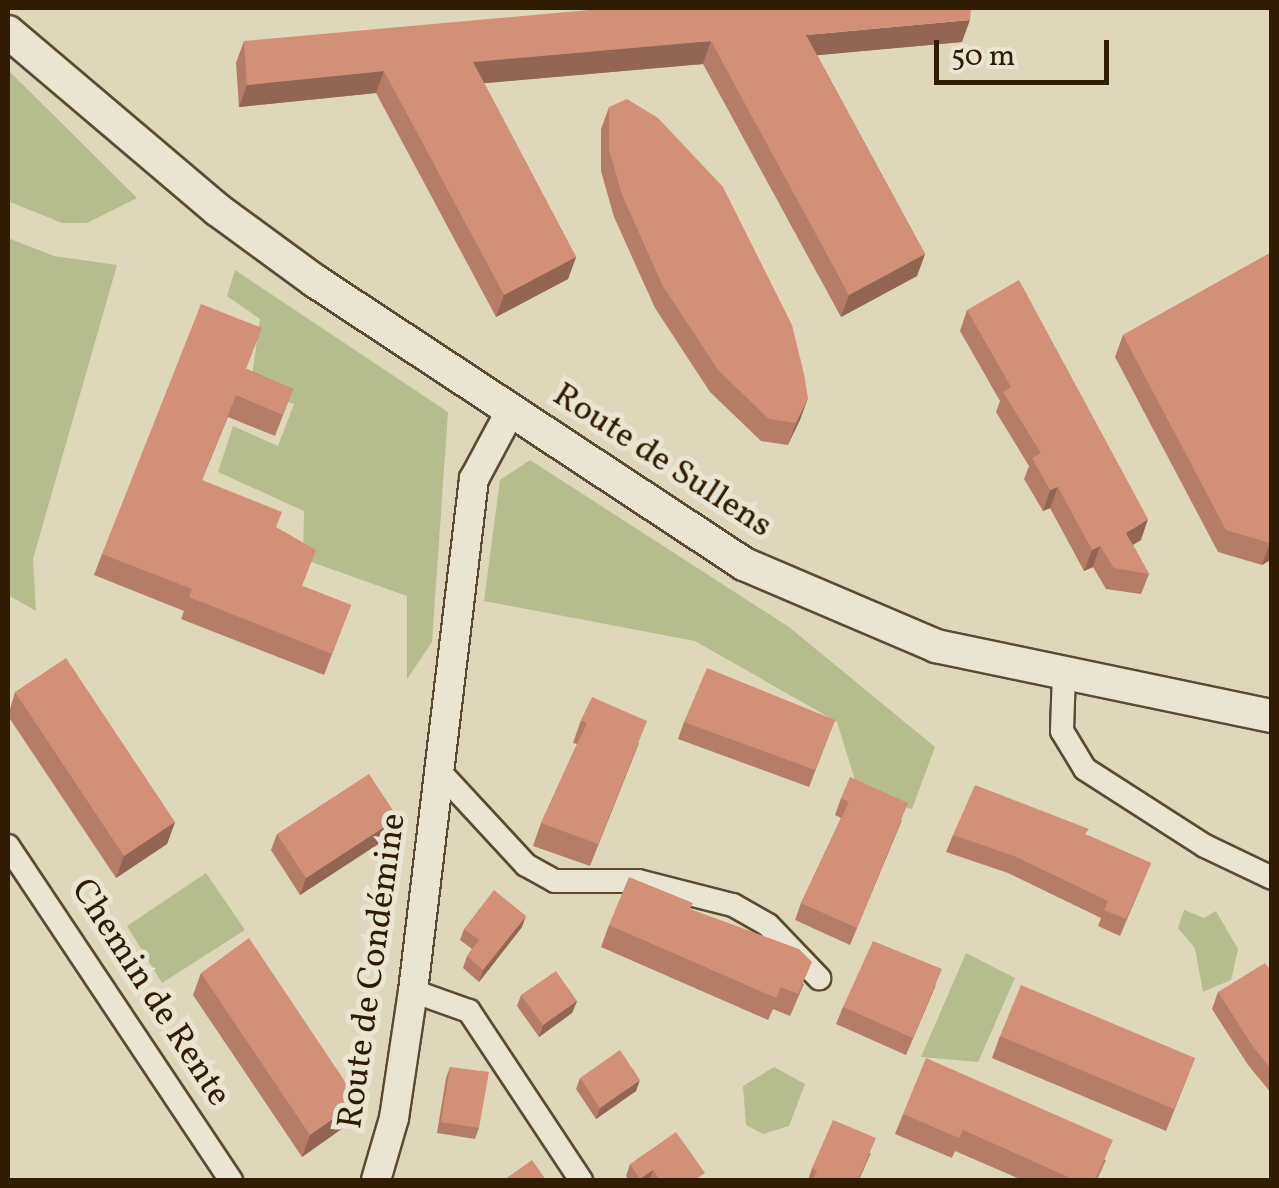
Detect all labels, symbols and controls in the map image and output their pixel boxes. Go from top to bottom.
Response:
scale bar [939,20,1114,82]
text: 50 m [951,36,1015,78]
street label: Route de Sullens [545,375,779,547]
street label: Route de Condémine [330,811,416,1131]
street label: Chemin de Rente [61,872,239,1114]

